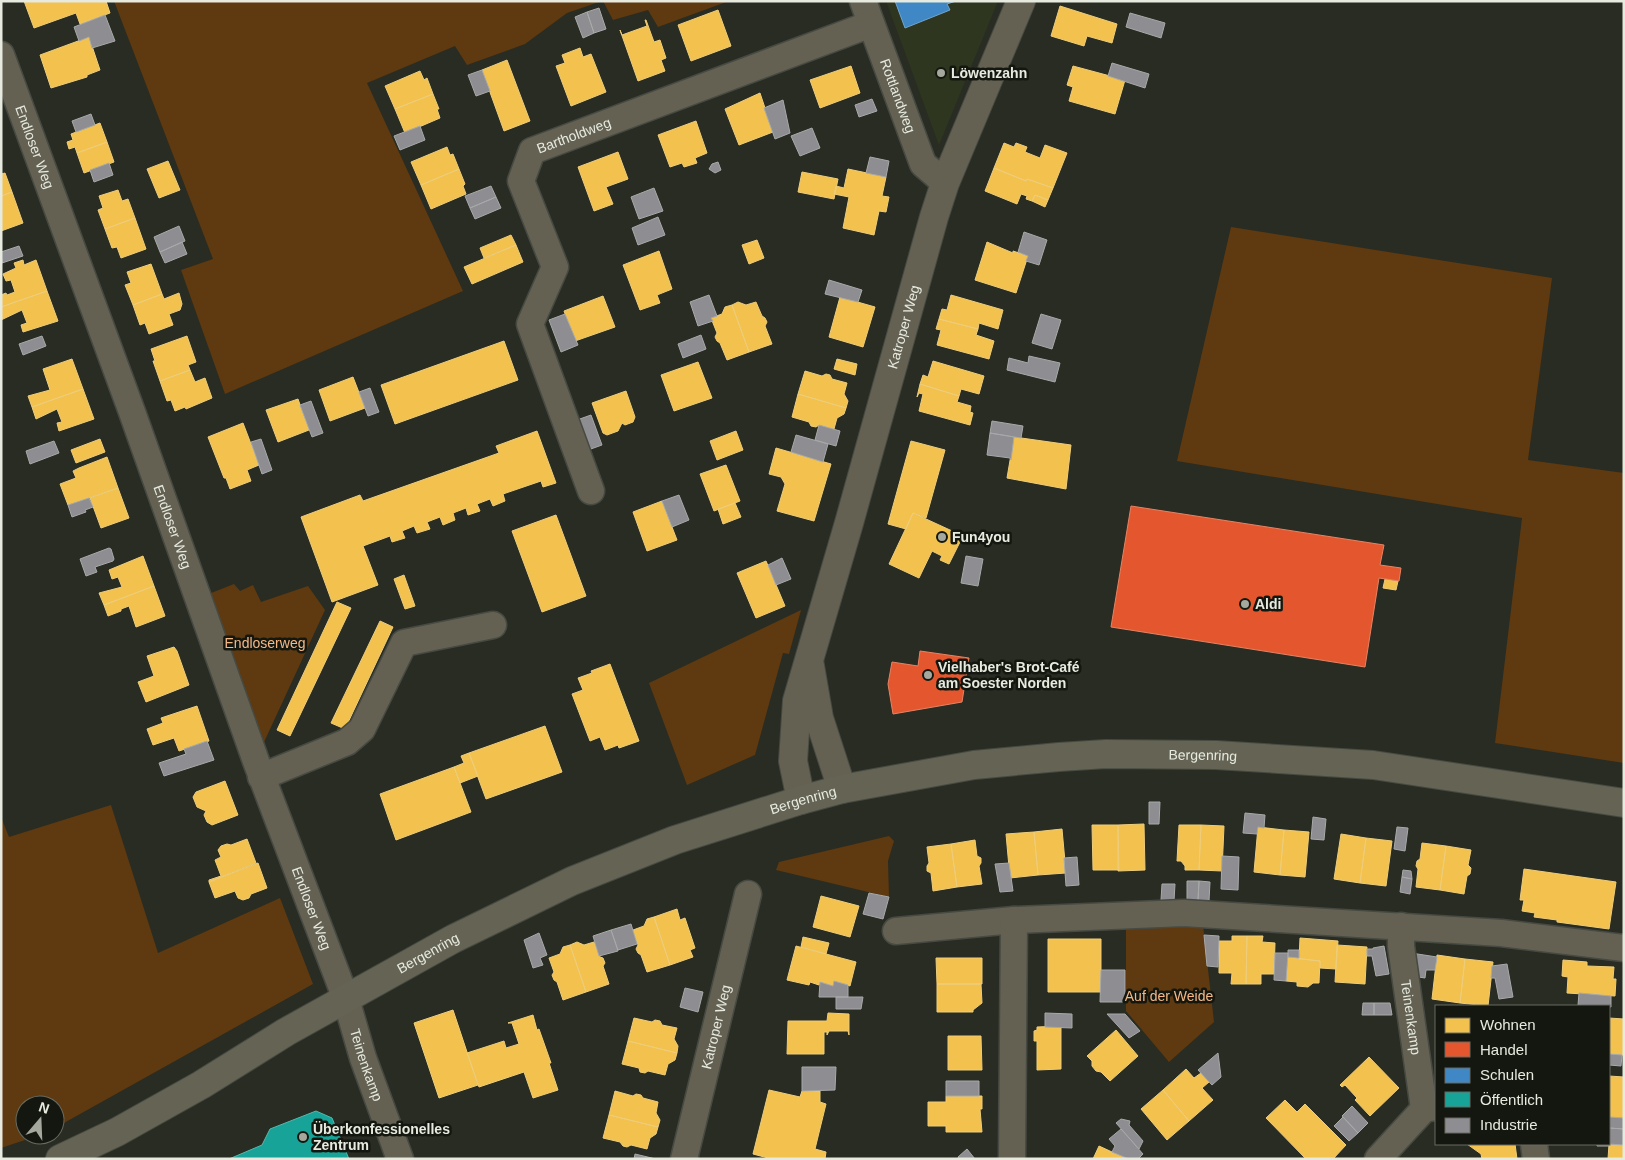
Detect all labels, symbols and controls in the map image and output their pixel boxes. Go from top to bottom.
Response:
street label: Rottlandweg [877,56,919,135]
place label: Löwenzahn [951,65,1027,81]
marker: Löwenzahn [935,67,947,79]
street label: Endloser Weg [12,103,57,191]
street label: Bartholdweg [534,114,613,157]
street label: Katroper Weg [884,283,923,370]
street label: Endloser Weg [151,483,195,571]
place label: Fun4you [952,529,1010,545]
marker: Fun4you [936,531,948,543]
place label: Aldi [1255,596,1281,612]
marker: Aldi [1239,598,1251,610]
park label: Endloserweg [225,635,305,651]
place label: Vielhaber's Brot-Café am Soester Norden [938,659,1080,691]
marker: Vielhaber's Brot-Café am Soester Norden [922,669,934,681]
street label: Bergenring [1168,747,1238,764]
street label: Bergenring [768,783,838,817]
street label: Endloser Weg [289,864,335,952]
street label: Bergenring [394,929,462,977]
street label: Teinenkamp [1398,979,1424,1056]
street label: Katroper Weg [698,983,734,1071]
park label: Auf der Weide [1125,988,1213,1004]
legend [1435,1005,1610,1145]
text: Wohnen [1480,1016,1536,1033]
street label: Teinenkamp [347,1027,386,1103]
text: Handel [1480,1041,1528,1058]
text: Schulen [1480,1066,1534,1083]
text: Öffentlich [1480,1091,1543,1108]
north arrow [15,1095,65,1145]
text: N [37,1098,52,1117]
text: Industrie [1480,1116,1538,1133]
place label: Überkonfessionelles Zentrum [313,1121,450,1153]
marker: Überkonfessionelles Zentrum [297,1131,309,1143]

